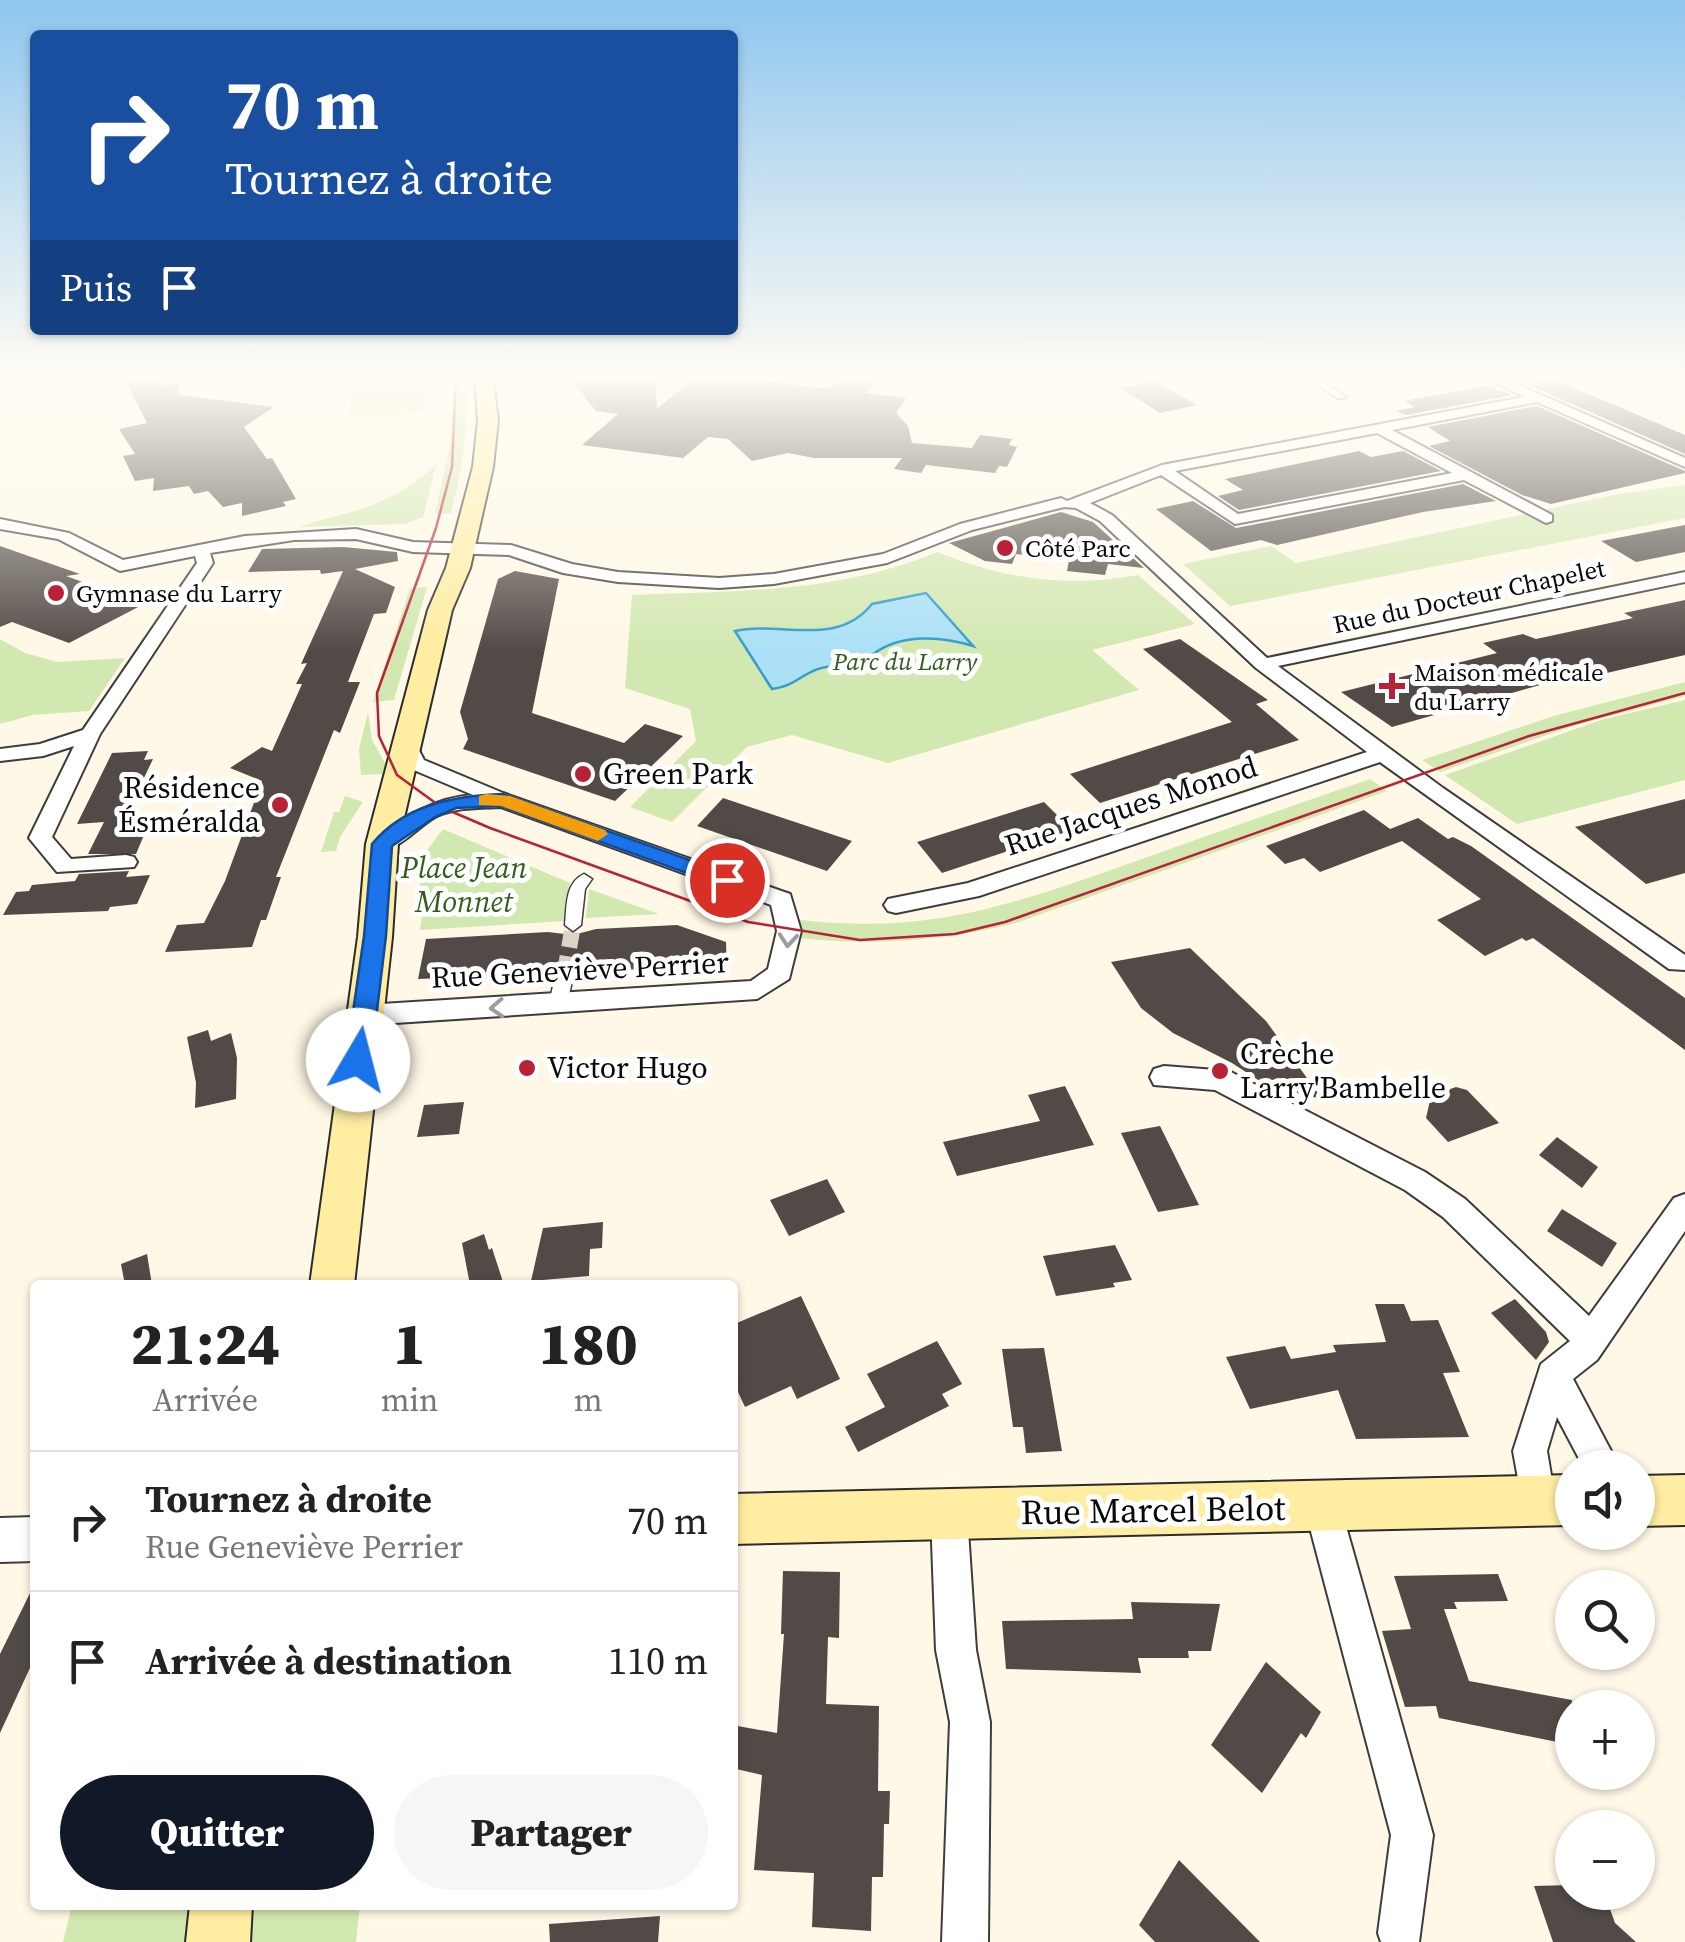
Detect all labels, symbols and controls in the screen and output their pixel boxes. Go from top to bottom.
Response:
text: 70 m [225,56,379,152]
icon: right [60,70,190,200]
text: Tournez à droite [225,147,553,209]
icon: arrive [152,260,207,315]
text: Puis [60,262,132,314]
place label: Côté Parc [1025,531,1131,565]
marker: Côté Parc [994,537,1016,559]
street label: Rue du Docteur Chapelet [1330,550,1609,641]
place label: Gymnase du Larry [76,576,282,610]
marker: Gymnase du Larry [45,582,67,604]
park label: Parc du Larry [832,644,978,678]
place label: Maison médicale du Larry [1414,655,1604,718]
marker: Maison médicale du Larry [1379,673,1405,699]
street label: Rue Jacques Monod [1000,745,1262,866]
place label: Green Park [603,753,754,794]
marker: Green Park [572,763,594,785]
place label: Résidence Ésméralda [118,767,261,842]
marker: Résidence Ésméralda [269,794,291,816]
pin [685,838,770,923]
park label: Place Jean Monnet [400,847,527,922]
icon: arrive [700,853,755,908]
one-way arrow [777,932,799,948]
street label: Rue Geneviève Perrier [430,941,730,998]
one-way arrow [489,998,505,1019]
position arrow [306,1008,410,1112]
place label: Crèche Larry'Bambelle [1240,1033,1446,1108]
place label: Victor Hugo [547,1047,708,1088]
marker: Victor Hugo [516,1057,538,1079]
marker: Crèche Larry'Bambelle [1209,1060,1231,1082]
text: 21:24 [130,1302,280,1384]
text: 1 [393,1302,426,1384]
text: 180 [539,1302,638,1384]
text: Arrivée [153,1378,258,1422]
text: min [381,1378,438,1422]
text: m [574,1378,603,1422]
map controls [1555,1450,1655,1910]
button: sound [1555,1450,1655,1550]
text: Tournez à droite [145,1473,432,1525]
street label: Rue Marcel Belot [1020,1484,1286,1536]
icon: right [60,1494,115,1549]
text: 70 m [627,1495,708,1547]
text: Rue Geneviève Perrier [145,1525,463,1569]
button: search [1555,1570,1655,1670]
icon: arrive [60,1634,115,1689]
text: Arrivée à destination [145,1635,512,1687]
text: 110 m [608,1635,708,1687]
button: + [1555,1690,1655,1790]
button: Quitter [60,1775,374,1890]
button: Partager [394,1775,708,1890]
button: − [1555,1810,1655,1910]

